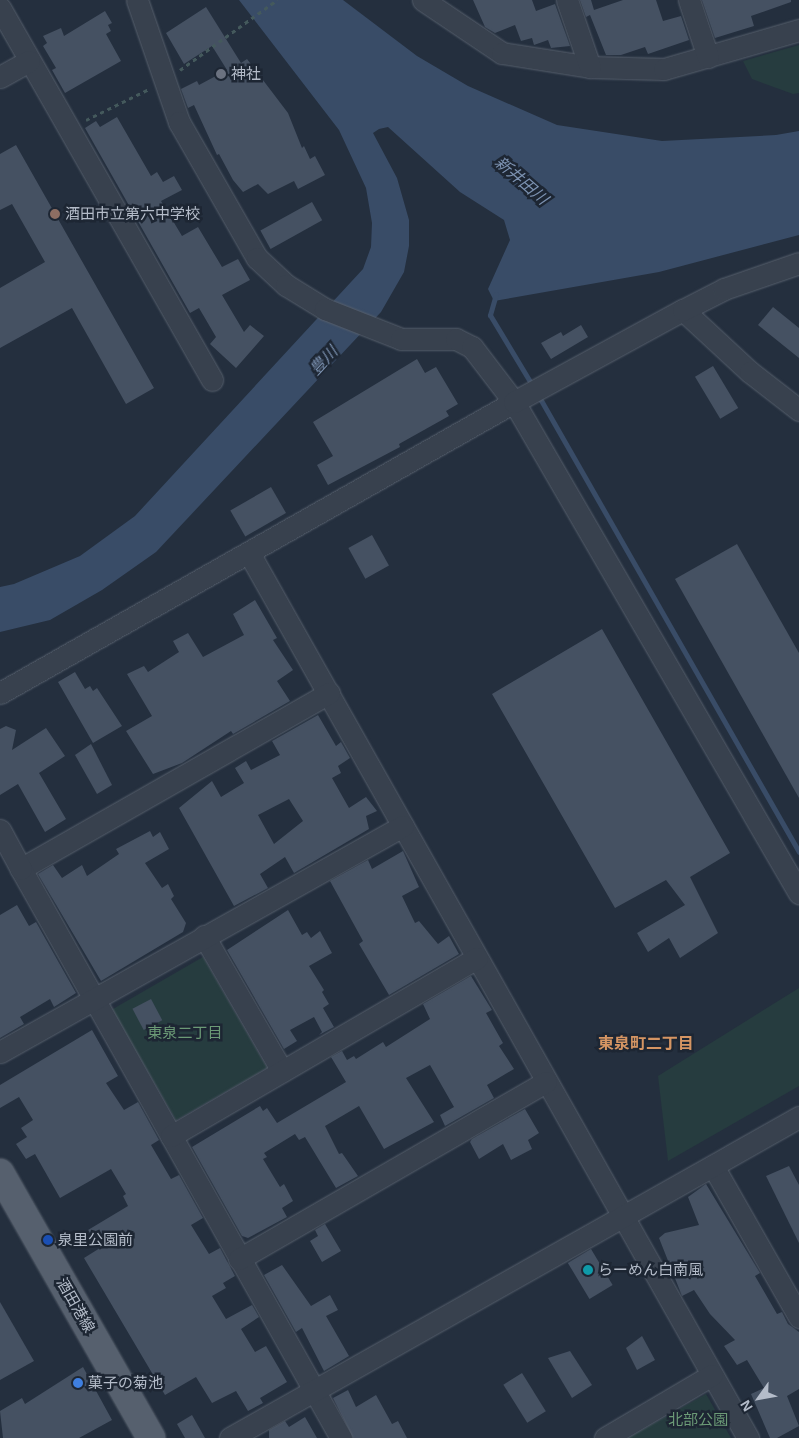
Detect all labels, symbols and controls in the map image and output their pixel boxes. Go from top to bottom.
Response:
place label: 神社 [231,65,261,83]
marker: 神社 [215,68,227,80]
water label: 新井田川 [491,153,551,209]
place label: 酒田市立第六中学校 [65,205,200,223]
marker: 酒田市立第六中学校 [49,208,61,220]
water label: 豊川 [306,343,342,379]
park label: 東泉二丁目 [148,1024,222,1042]
district label: 東泉町二丁目 [598,1034,694,1054]
place label: 泉里公園前 [58,1231,133,1249]
marker: 泉里公園前 [42,1234,54,1246]
place label: らーめん白南風 [598,1261,703,1279]
marker: らーめん白南風 [582,1264,594,1276]
street label: 酒田港線 [53,1275,99,1335]
north arrow [734,1373,784,1423]
place label: 菓子の菊池 [88,1374,163,1392]
marker: 菓子の菊池 [72,1377,84,1389]
text: N [737,1397,756,1414]
park label: 北部公園 [668,1411,728,1429]

